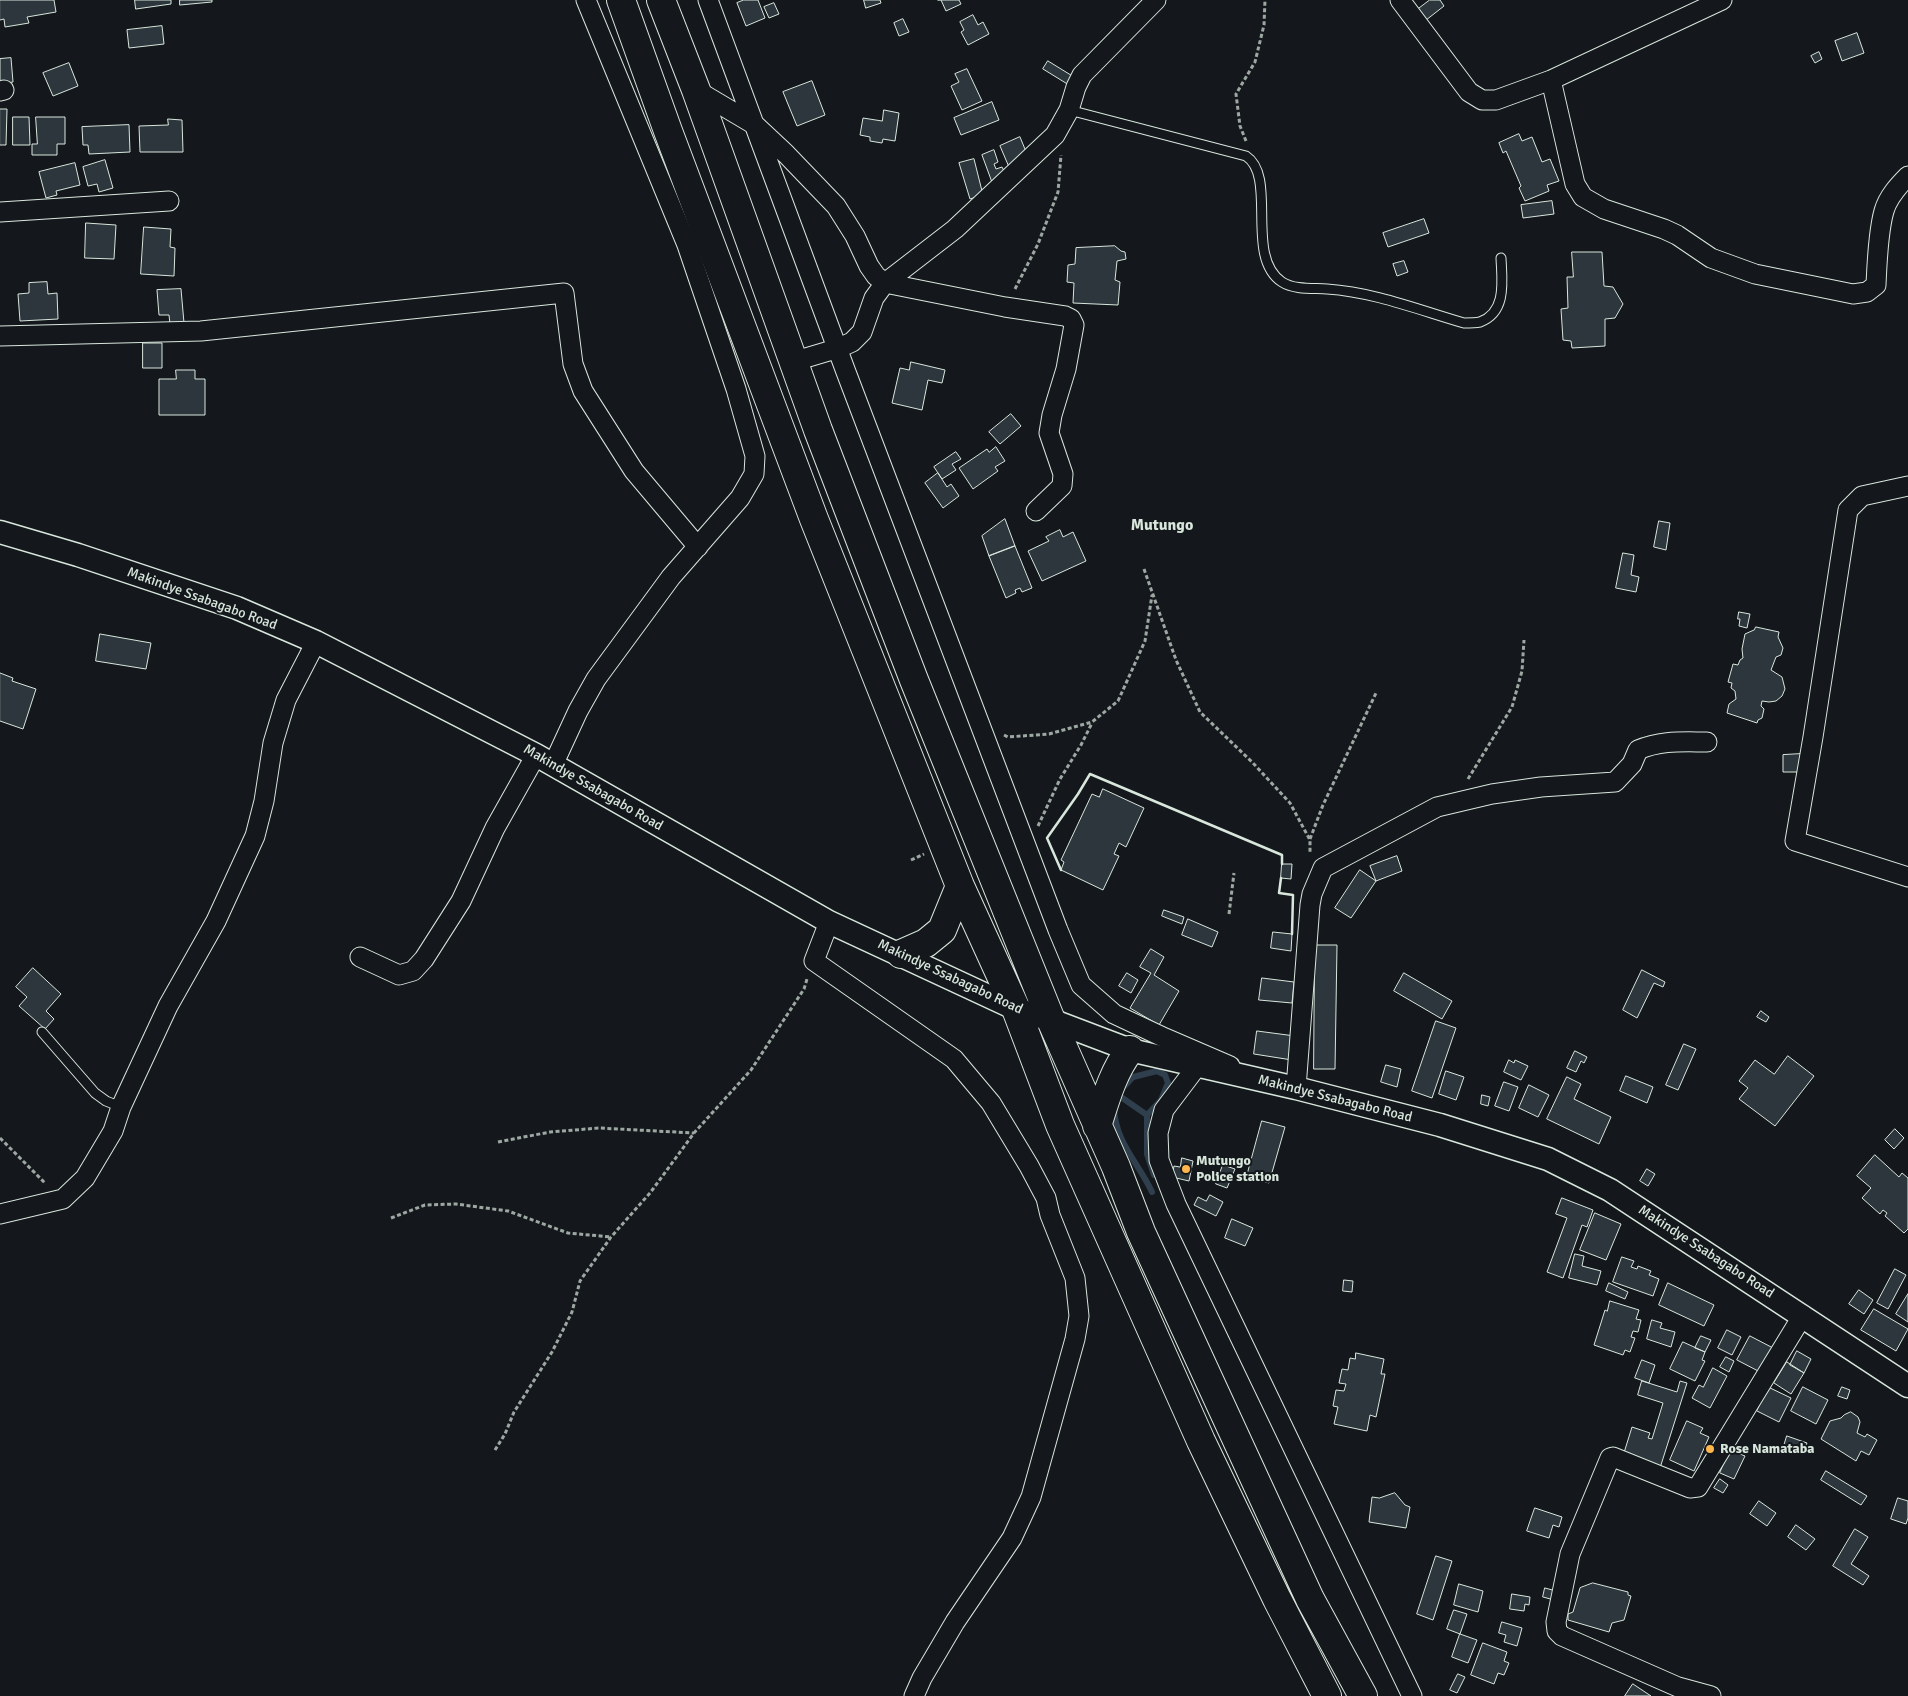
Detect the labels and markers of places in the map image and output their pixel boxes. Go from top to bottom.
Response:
place label: Mutungo Police station [1196,1153,1279,1186]
marker: Mutungo Police station [1180,1163,1192,1175]
place label: Rose Namataba [1720,1441,1814,1457]
marker: Rose Namataba [1704,1443,1716,1455]

